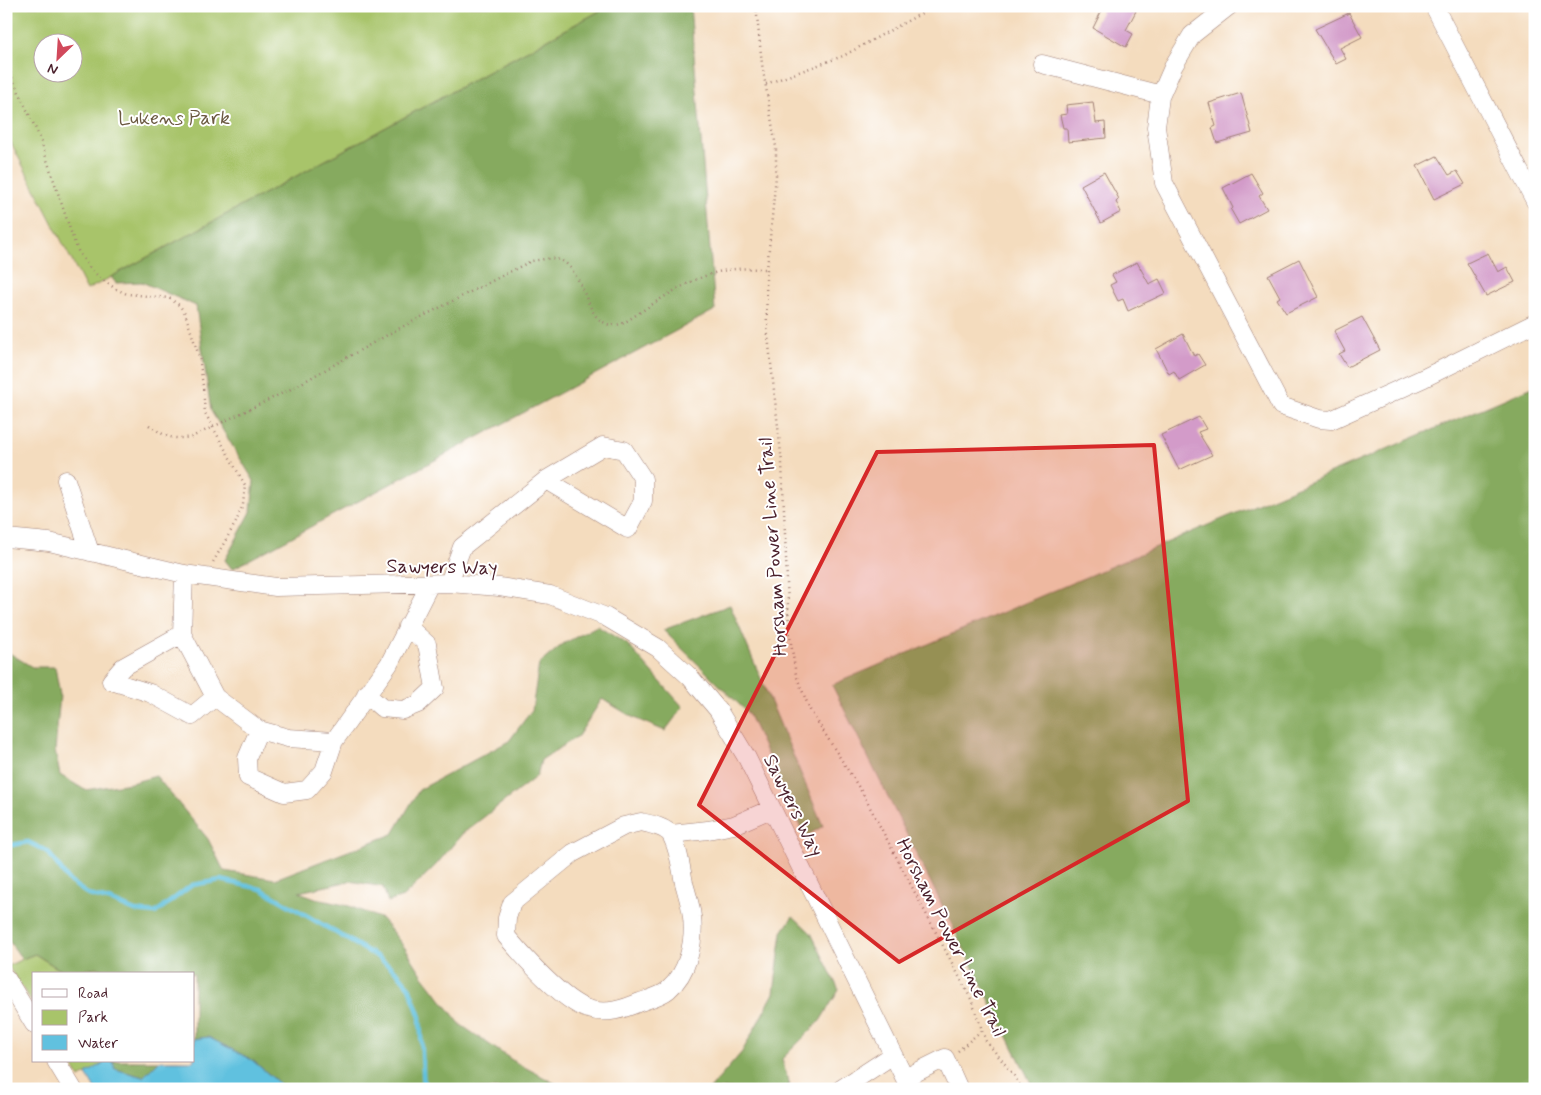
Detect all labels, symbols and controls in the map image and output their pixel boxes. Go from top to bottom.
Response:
north arrow [32,32,82,82]
text: N [45,59,61,79]
park label: Lukens Park [118,105,230,132]
street label: Horsham Power Line Trail [752,437,795,657]
street label: Sawyers Way [386,553,498,582]
street label: Sawyers Way [756,750,829,862]
street label: Horsham Power Line Trail [889,834,1012,1041]
legend [32,972,195,1062]
text: Road [78,984,108,1004]
text: Park [78,1008,108,1028]
text: Water [78,1034,118,1054]

